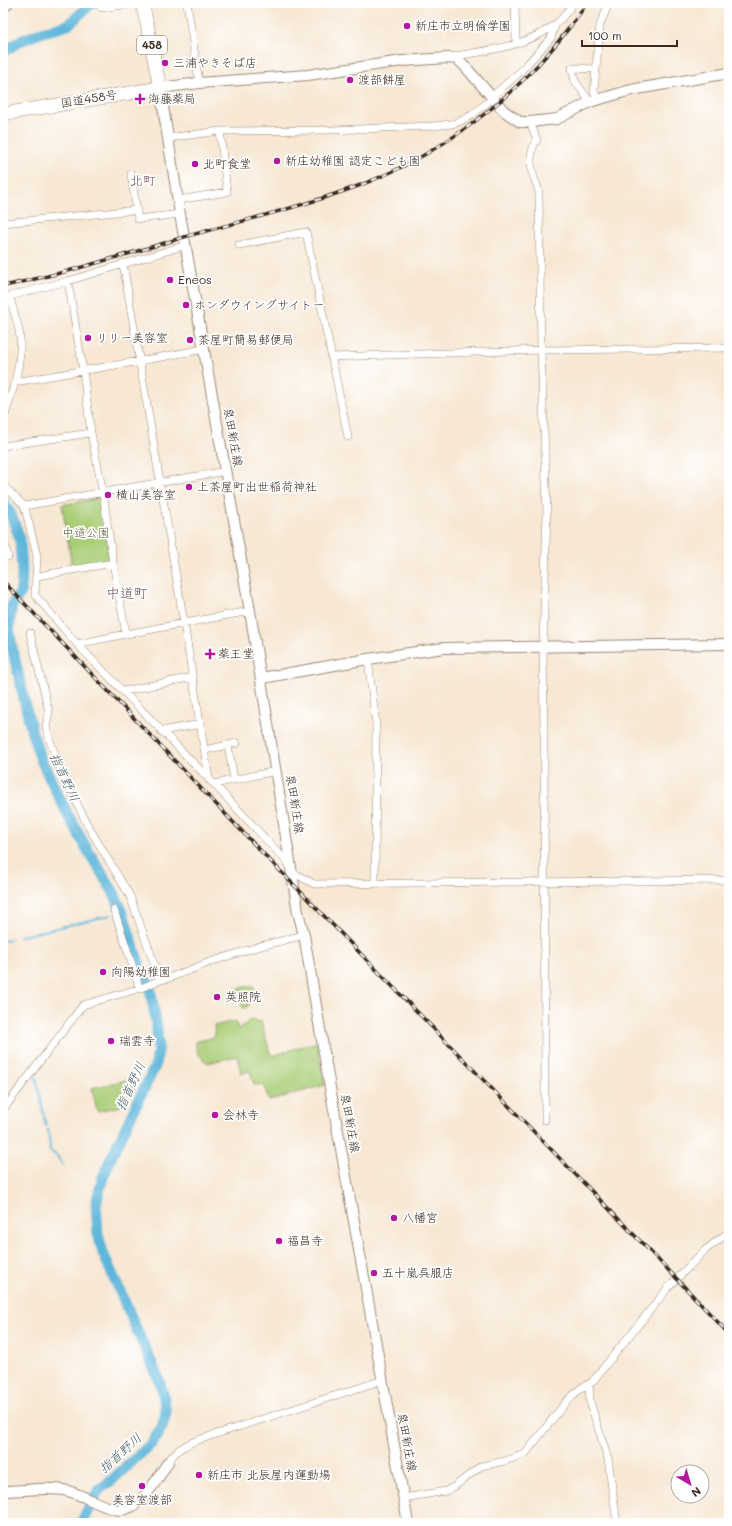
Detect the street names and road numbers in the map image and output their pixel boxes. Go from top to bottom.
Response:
road number: 458 [137,36,167,54]
street label: 国道458号 [59,86,118,110]
street label: 泉田新庄線 [221,406,247,468]
street label: 泉田新庄線 [283,773,309,835]
street label: 泉田新庄線 [338,1092,364,1154]
street label: 泉田新庄線 [395,1411,421,1473]

